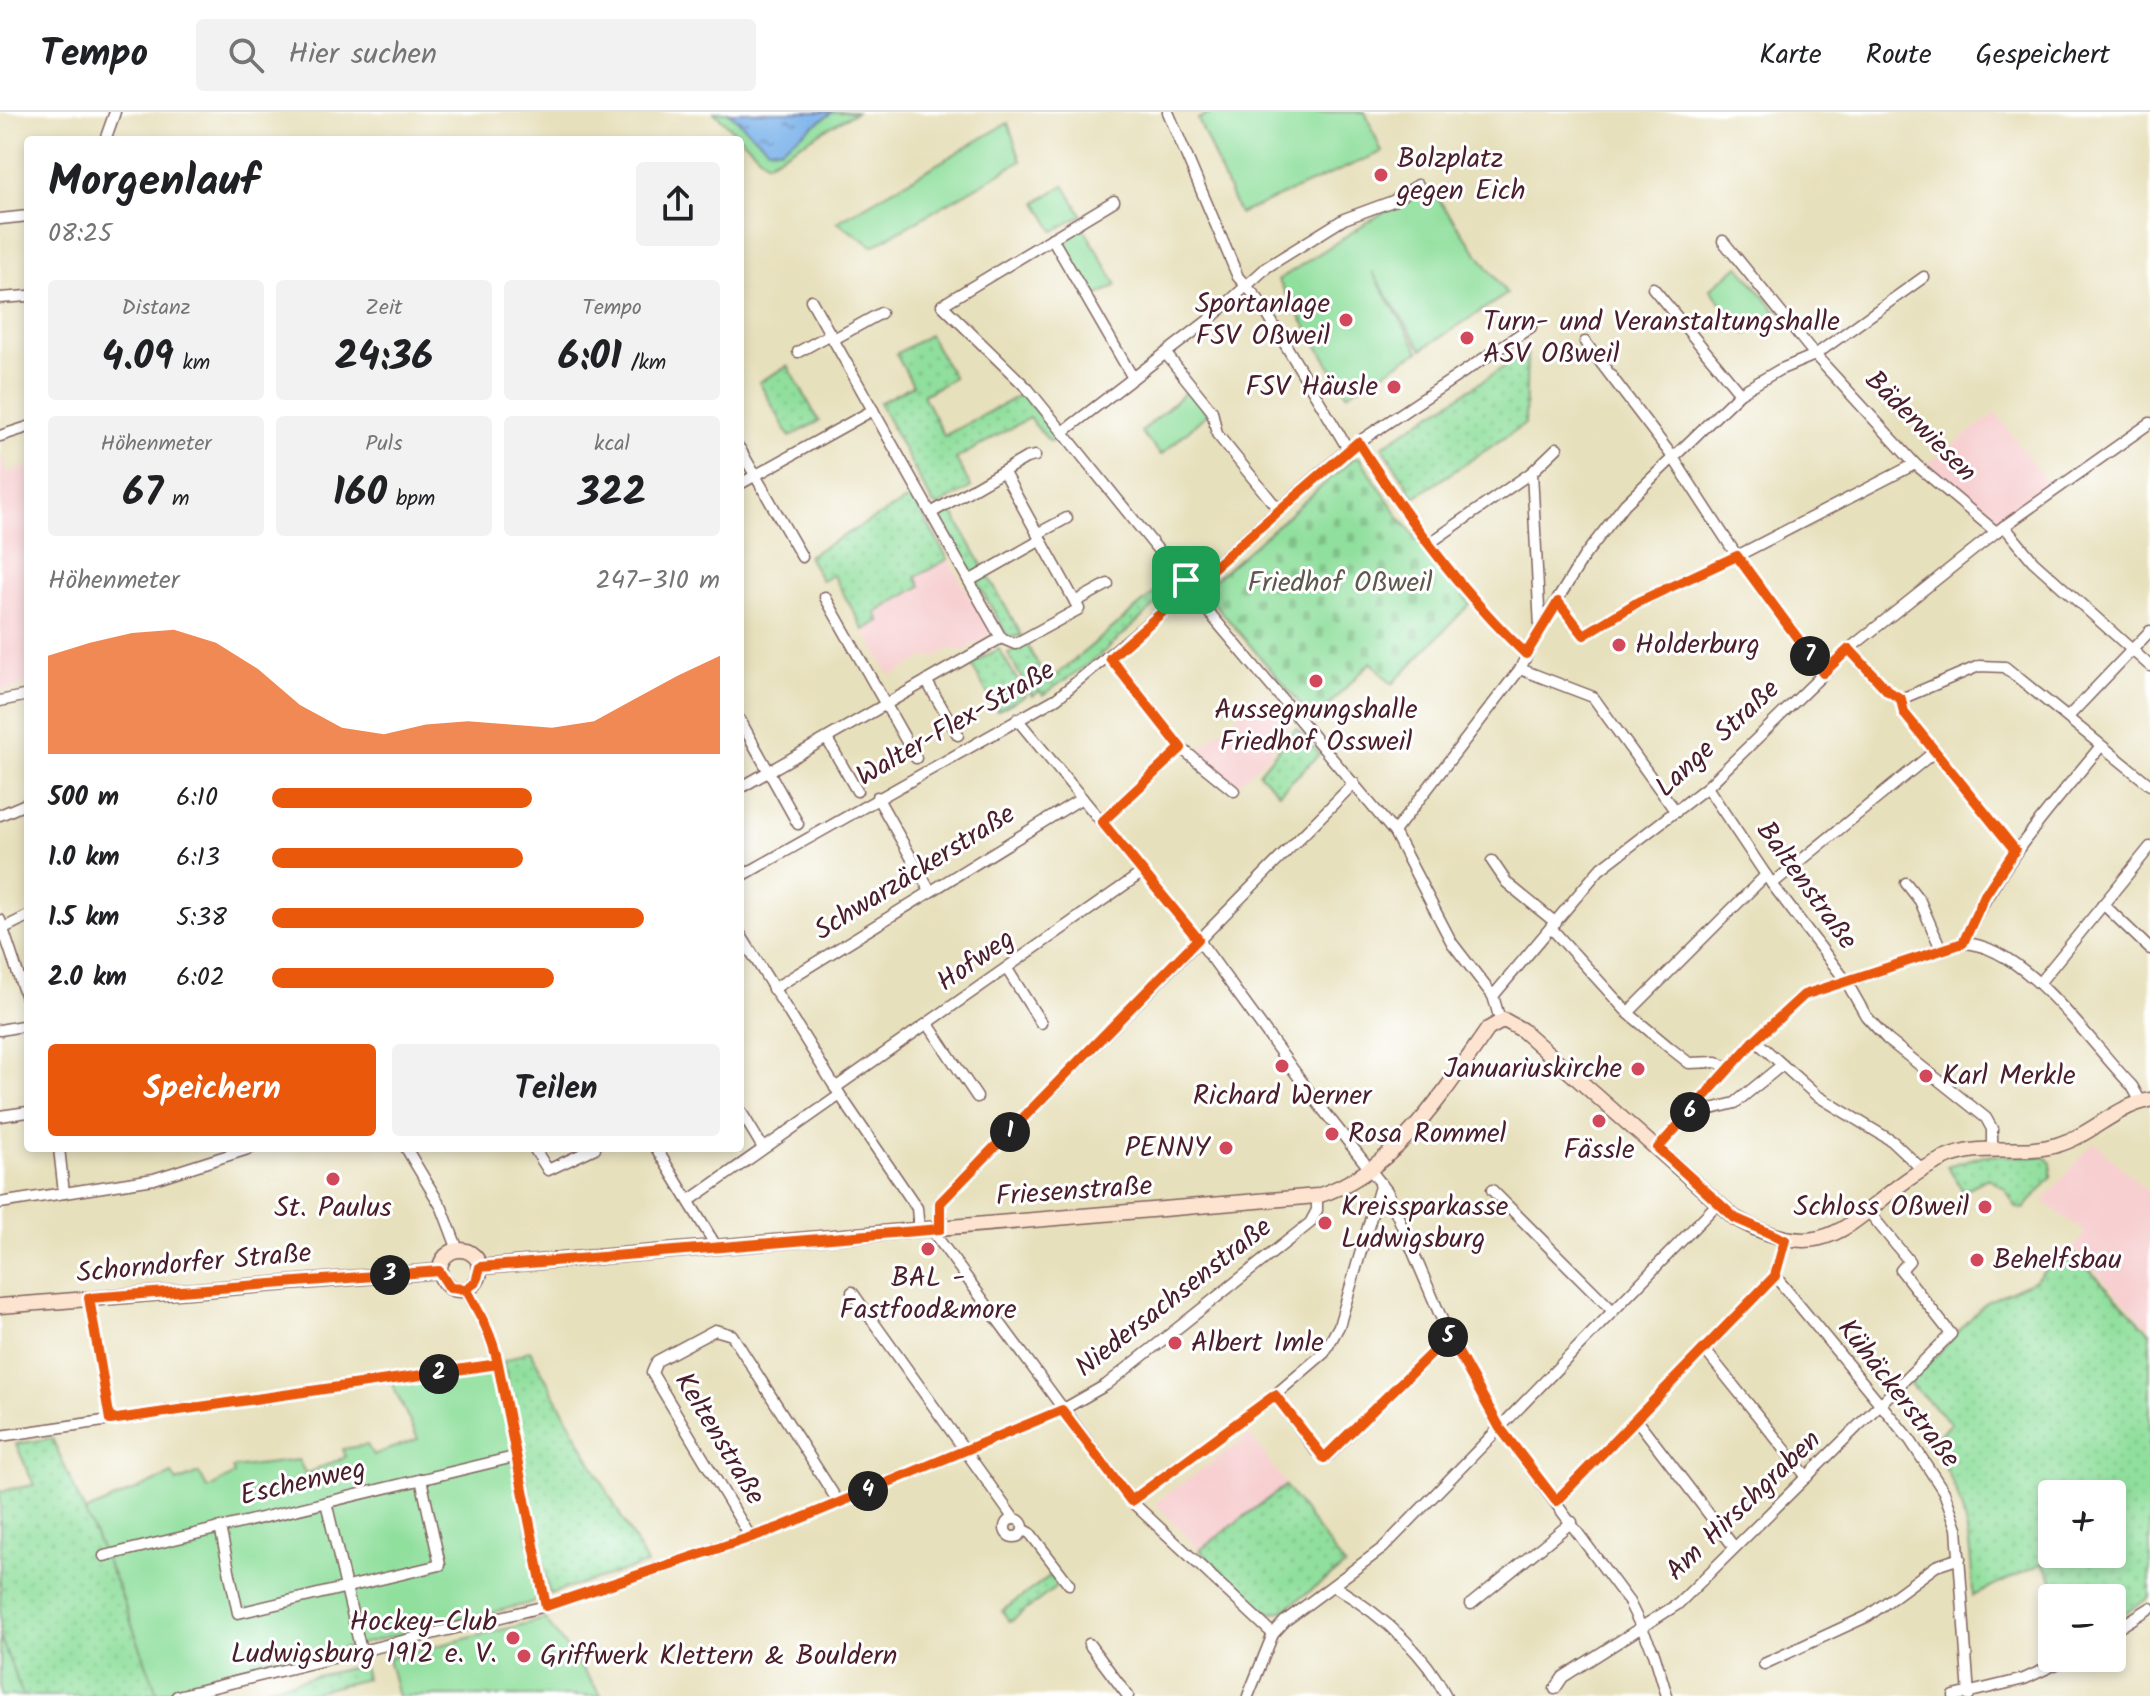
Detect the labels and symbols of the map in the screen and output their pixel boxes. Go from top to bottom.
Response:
place label: Bolzplatz gegen Eich [1396,137,1525,214]
marker: Bolzplatz gegen Eich [1372,166,1390,184]
place label: Sportanlage FSV Oßweil [1195,282,1330,359]
place label: Turn- und Veranstaltungshalle ASV Oßweil [1483,300,1840,377]
marker: Sportanlage FSV Oßweil [1337,311,1355,329]
marker: Turn- und Veranstaltungshalle ASV Oßweil [1458,329,1476,347]
street label: Bäderwiesen [1853,360,1987,494]
place label: FSV Häusle [1246,365,1378,410]
marker: FSV Häusle [1385,378,1403,396]
pin [1152,546,1220,614]
park label: Friedhof Oßweil [1247,561,1433,606]
place label: Holderburg [1635,623,1760,668]
marker: Holderburg [1610,636,1628,654]
pin: 7 [1790,636,1830,676]
street label: Walter-Flex-Straße [848,648,1064,799]
street label: Lange Straße [1645,669,1791,809]
marker: Aussegnungshalle Friedhof Ossweil [1307,672,1325,690]
place label: Aussegnungshalle Friedhof Ossweil [1214,688,1418,765]
street label: Schwarzäckerstraße [805,793,1025,953]
street label: Baltenstraße [1744,812,1869,960]
street label: Hofweg [928,918,1024,1004]
place label: Januariuskirche [1444,1047,1622,1092]
place label: Karl Merkle [1942,1054,2076,1099]
marker: Richard Werner [1273,1057,1291,1075]
marker: Januariuskirche [1629,1060,1647,1078]
marker: Karl Merkle [1917,1067,1935,1085]
place label: Richard Werner [1193,1074,1373,1119]
pin: 6 [1670,1092,1710,1132]
pin: 1 [990,1112,1030,1152]
place label: Rosa Rommel [1348,1112,1507,1157]
marker: Fässle [1590,1112,1608,1130]
marker: Rosa Rommel [1323,1125,1341,1143]
place label: PENNY [1124,1126,1211,1171]
place label: Fässle [1563,1128,1635,1173]
marker: PENNY [1217,1139,1235,1157]
street label: Friesenstraße [994,1164,1154,1220]
marker: St. Paulus [324,1170,342,1188]
place label: Kreissparkasse Ludwigsburg [1341,1185,1509,1262]
place label: Schloss Oßweil [1794,1185,1969,1230]
place label: St. Paulus [274,1186,392,1231]
marker: Schloss Oßweil [1976,1198,1994,1216]
street label: Niedersachsenstraße [1066,1206,1283,1390]
marker: Kreissparkasse Ludwigsburg [1316,1214,1334,1232]
street label: Schorndorfer Straße [75,1231,314,1297]
place label: Behelfsbau [1993,1238,2122,1283]
marker: BAL - Fastfood&more [919,1240,937,1258]
marker: Behelfsbau [1968,1251,1986,1269]
pin: 3 [370,1255,410,1295]
place label: BAL - Fastfood&more [840,1256,1017,1333]
street label: Kühäckerstraße [1825,1309,1971,1479]
pin: 5 [1428,1317,1468,1357]
place label: Albert Imle [1191,1321,1324,1366]
marker: Albert Imle [1166,1334,1184,1352]
pin: 2 [419,1354,459,1394]
street label: Keltenstraße [661,1364,777,1515]
street label: Am Hirschgraben [1656,1419,1832,1593]
street label: Eschenweg [236,1447,370,1519]
pin: 4 [848,1471,888,1511]
place label: Hockey-Club Ludwigsburg 1912 e. V. [231,1600,497,1677]
marker: Hockey-Club Ludwigsburg 1912 e. V. [504,1629,522,1647]
place label: Griffwerk Klettern & Bouldern [540,1634,897,1679]
marker: Griffwerk Klettern & Bouldern [515,1647,533,1665]

